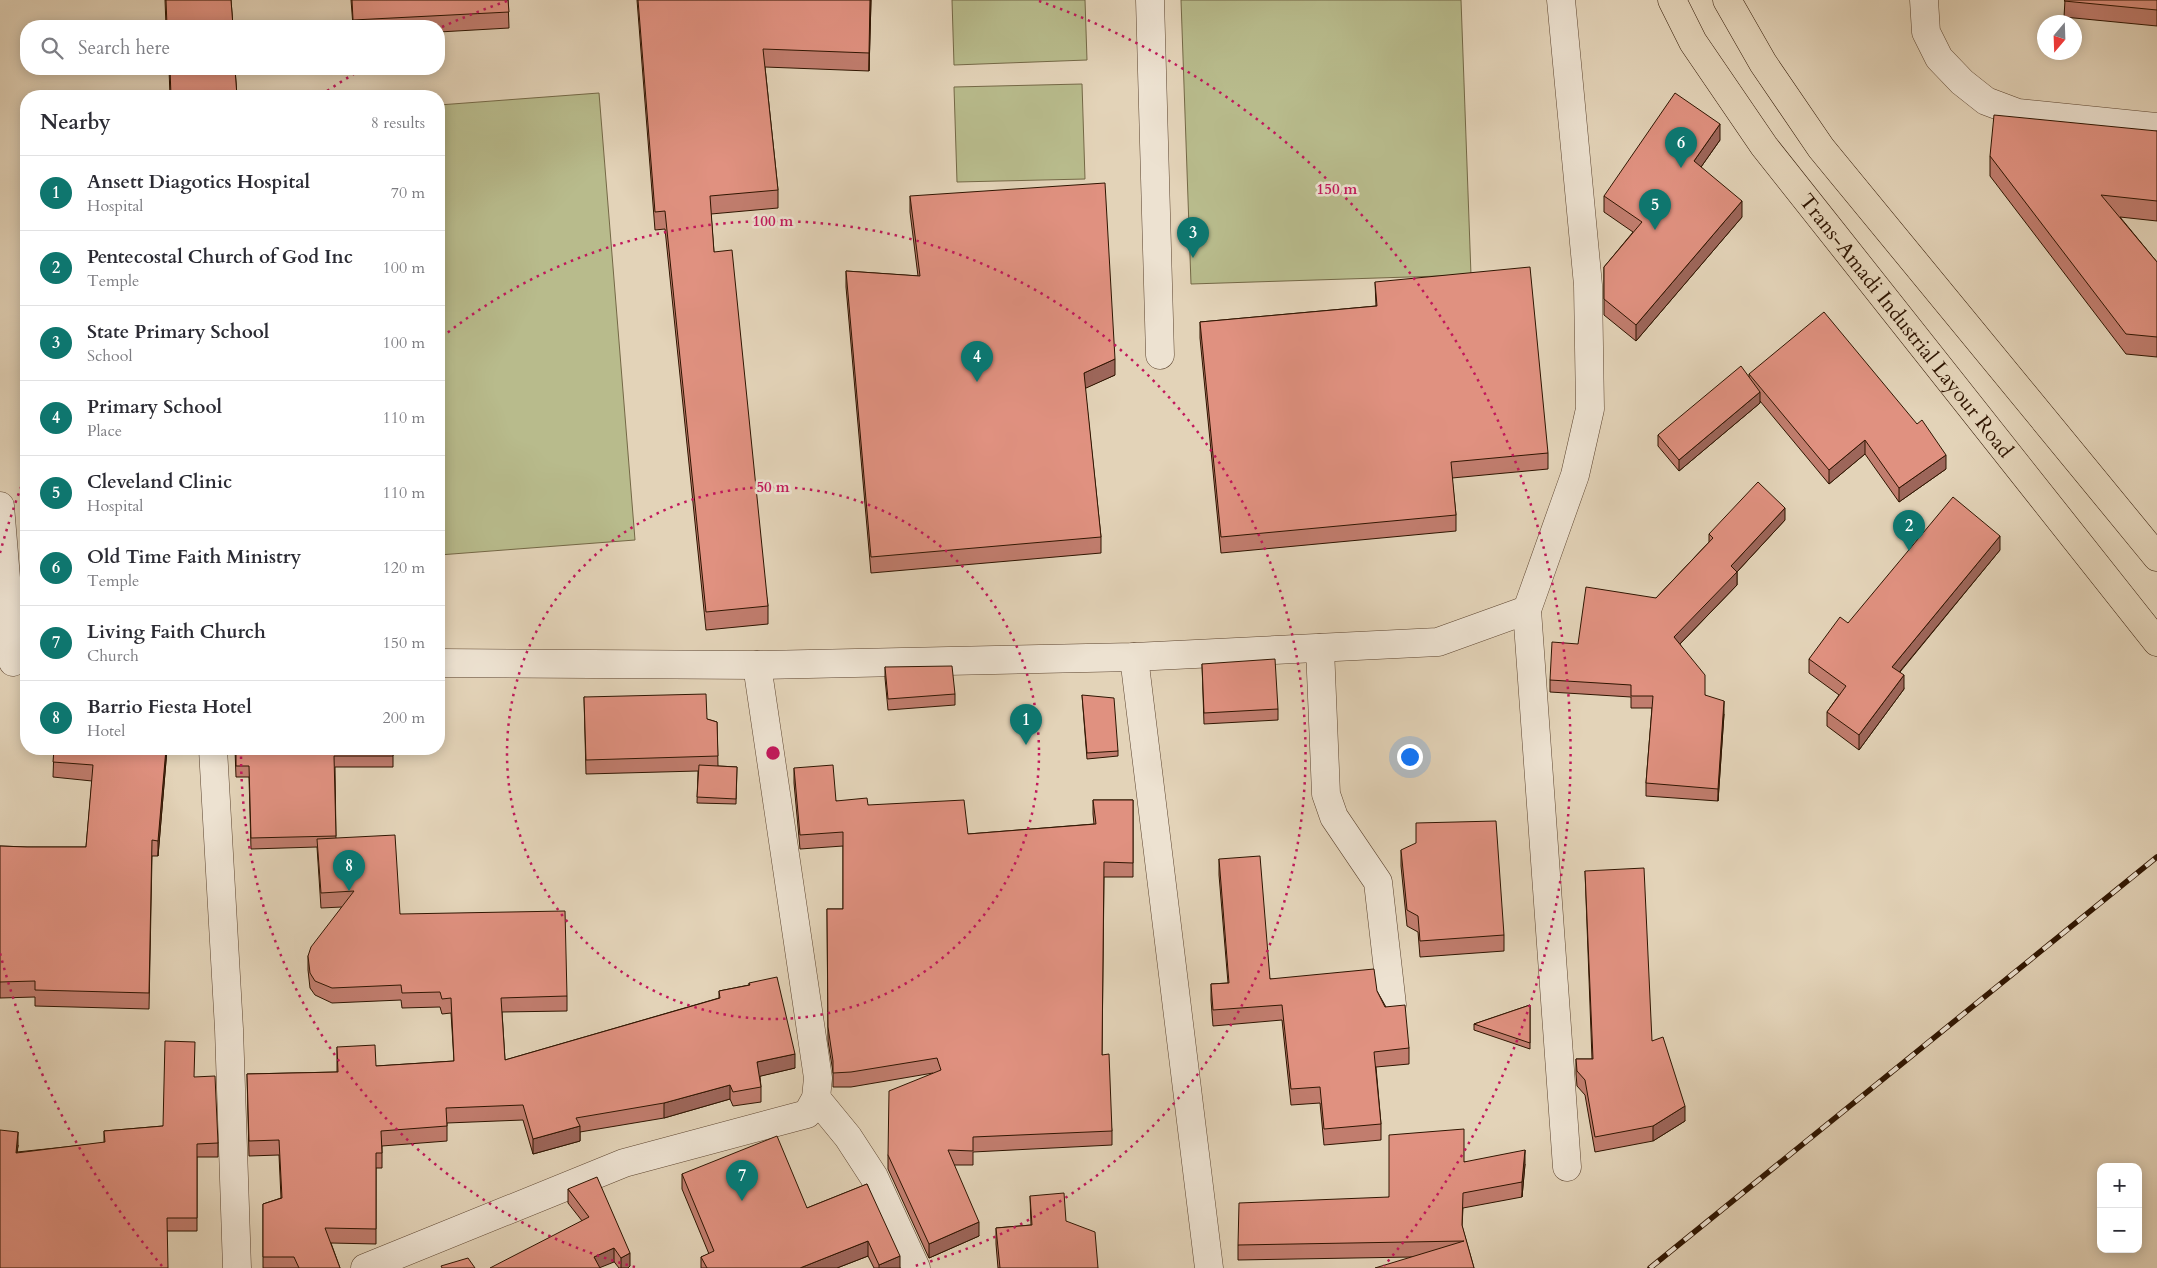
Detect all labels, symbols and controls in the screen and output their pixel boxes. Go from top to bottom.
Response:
north arrow [2037,15,2082,60]
search box [20,20,445,75]
icon: search [38,34,66,62]
text: Search here [78,35,170,61]
text: Nearby [40,108,111,137]
text: 8 results [371,112,425,134]
pin: 6 [1665,127,1697,168]
text: Ansett Diagotics Hospital [87,169,310,195]
text: 150 m [1317,179,1358,199]
text: 1 [52,182,60,204]
text: 70 m [391,182,425,204]
street label: Trans-Amadi Industrial Layour Road [1792,188,2020,464]
pin: 5 [1639,189,1671,230]
text: Hospital [87,195,143,217]
text: 100 m [753,211,794,231]
pin: 3 [1177,217,1209,258]
text: Pentecostal Church of God Inc [87,244,353,270]
text: 2 [52,257,60,279]
text: 100 m [383,257,425,279]
text: Temple [87,270,139,292]
text: State Primary School [87,319,269,345]
text: 3 [52,332,60,354]
text: 100 m [383,332,425,354]
pin: 4 [961,341,993,382]
text: School [87,345,132,367]
text: Primary School [87,394,222,420]
text: 4 [52,407,60,429]
text: 110 m [383,407,425,429]
text: Place [87,420,122,442]
text: Cleveland Clinic [87,469,232,495]
text: 50 m [756,477,790,497]
text: 5 [52,482,60,504]
text: 110 m [383,482,425,504]
text: Hospital [87,495,143,517]
pin: 2 [1893,510,1925,551]
text: Old Time Faith Ministry [87,544,301,570]
text: 6 [52,557,60,579]
text: 120 m [383,557,425,579]
text: Temple [87,570,139,592]
text: Living Faith Church [87,619,266,645]
text: 7 [52,632,60,654]
text: 150 m [383,632,425,654]
text: Church [87,645,139,667]
text: Barrio Fiesta Hotel [87,694,252,720]
pin: 1 [1010,704,1042,745]
text: 8 [52,707,60,729]
text: 200 m [383,707,425,729]
text: Hotel [87,720,125,742]
centre of rings [764,744,782,762]
your location [1397,744,1423,770]
pin: 8 [333,850,365,891]
pin: 7 [726,1160,758,1201]
map controls [2097,1163,2142,1253]
button: + [2097,1163,2142,1208]
button: − [2097,1208,2142,1253]

